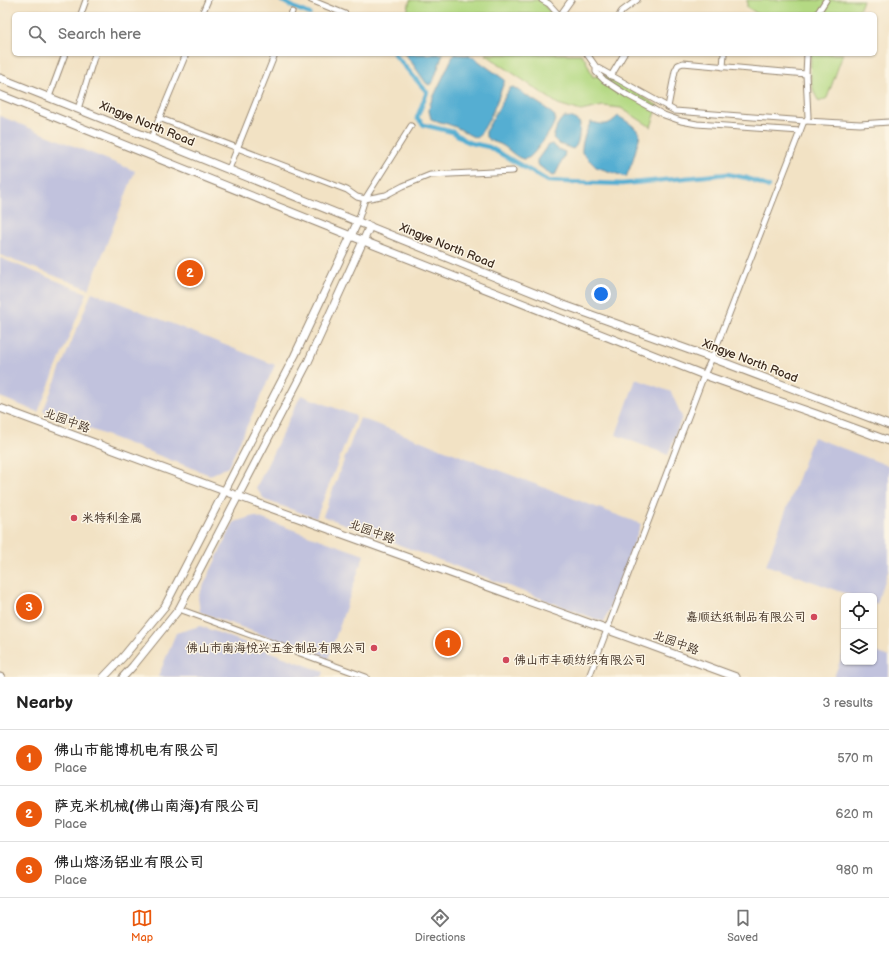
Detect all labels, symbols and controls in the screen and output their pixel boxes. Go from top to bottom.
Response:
search box [12,12,877,56]
icon: search [26,23,48,45]
text: Search here [58,25,141,44]
street label: Xingye North Road [96,98,197,150]
street label: Xingye North Road [396,220,497,272]
pin: 2 [177,258,203,288]
your location [591,284,611,304]
street label: Xingye North Road [699,336,800,386]
street label: 北园中路 [42,406,92,436]
place label: 米特利金属 [82,511,142,526]
marker: 米特利金属 [69,513,79,523]
street label: 北园中路 [347,517,397,547]
pin: 3 [16,592,42,622]
map controls [841,593,877,665]
button: locate [841,593,877,629]
place label: 嘉顺达纸制品有限公司 [686,610,806,625]
marker: 嘉顺达纸制品有限公司 [809,612,819,622]
pin: 1 [435,628,461,658]
street label: 北园中路 [651,628,701,658]
button: layers [841,629,877,665]
place label: 佛山市南海悦兴五金制品有限公司 [186,641,366,656]
marker: 佛山市南海悦兴五金制品有限公司 [369,643,379,653]
place label: 佛山市丰硕纺织有限公司 [514,653,646,668]
marker: 佛山市丰硕纺织有限公司 [501,655,511,665]
text: Nearby [16,693,73,713]
text: 3 results [822,695,873,711]
text: 佛山市能博机电有限公司 [54,741,219,760]
text: 1 [26,750,32,766]
text: 570 m [837,750,873,766]
text: Place [54,760,87,776]
text: 萨克米机械(佛山南海)有限公司 [54,797,260,816]
text: 2 [25,806,33,822]
text: 620 m [835,806,873,822]
text: Place [54,816,87,832]
text: 佛山熔汤铝业有限公司 [54,853,204,872]
text: 3 [25,862,33,878]
text: 980 m [836,862,873,878]
text: Place [54,872,87,888]
tab: Map [131,907,153,944]
tab: Directions [415,907,465,944]
tab: Saved [727,907,758,944]

